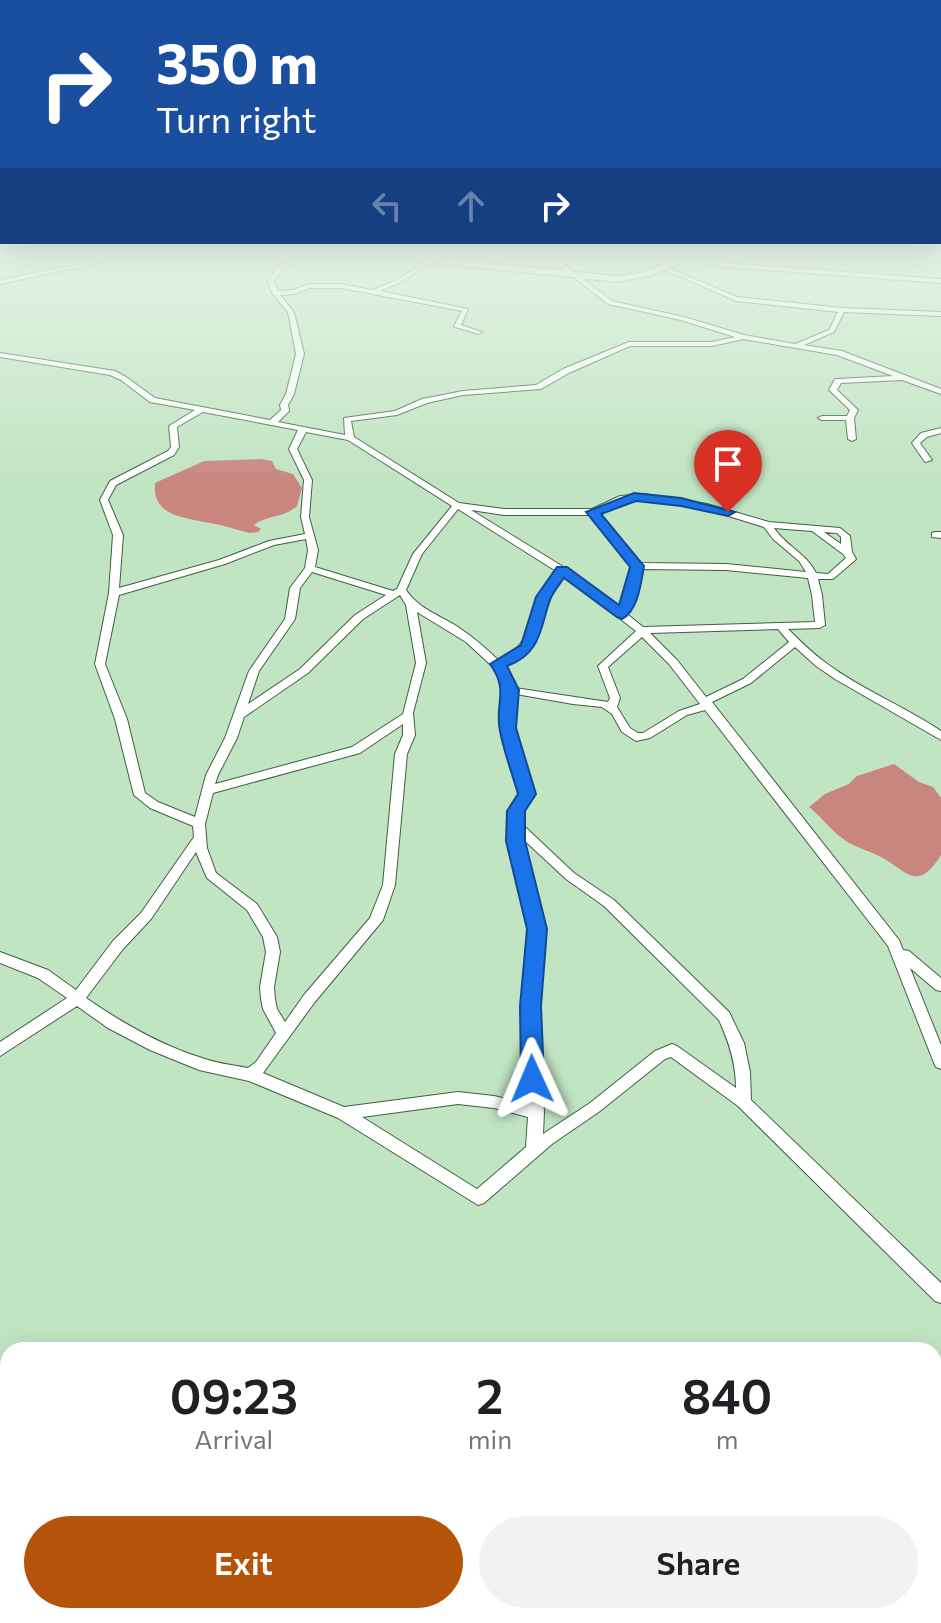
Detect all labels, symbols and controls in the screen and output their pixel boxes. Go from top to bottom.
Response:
text: 350 m [156,27,318,96]
icon: right [24,32,128,136]
text: Turn right [156,96,317,140]
icon: left [365,184,409,228]
icon: ahead [449,184,493,228]
icon: right [533,184,577,228]
pin [694,430,762,512]
icon: arrive [706,442,750,486]
position arrow [490,1037,574,1121]
text: 09:23 [170,1365,298,1424]
text: 2 [476,1365,503,1424]
text: 840 [682,1365,772,1424]
text: Arrival [195,1423,273,1454]
text: min [468,1423,512,1454]
text: m [716,1423,738,1454]
button: Exit [24,1516,463,1608]
button: Share [479,1516,918,1608]

